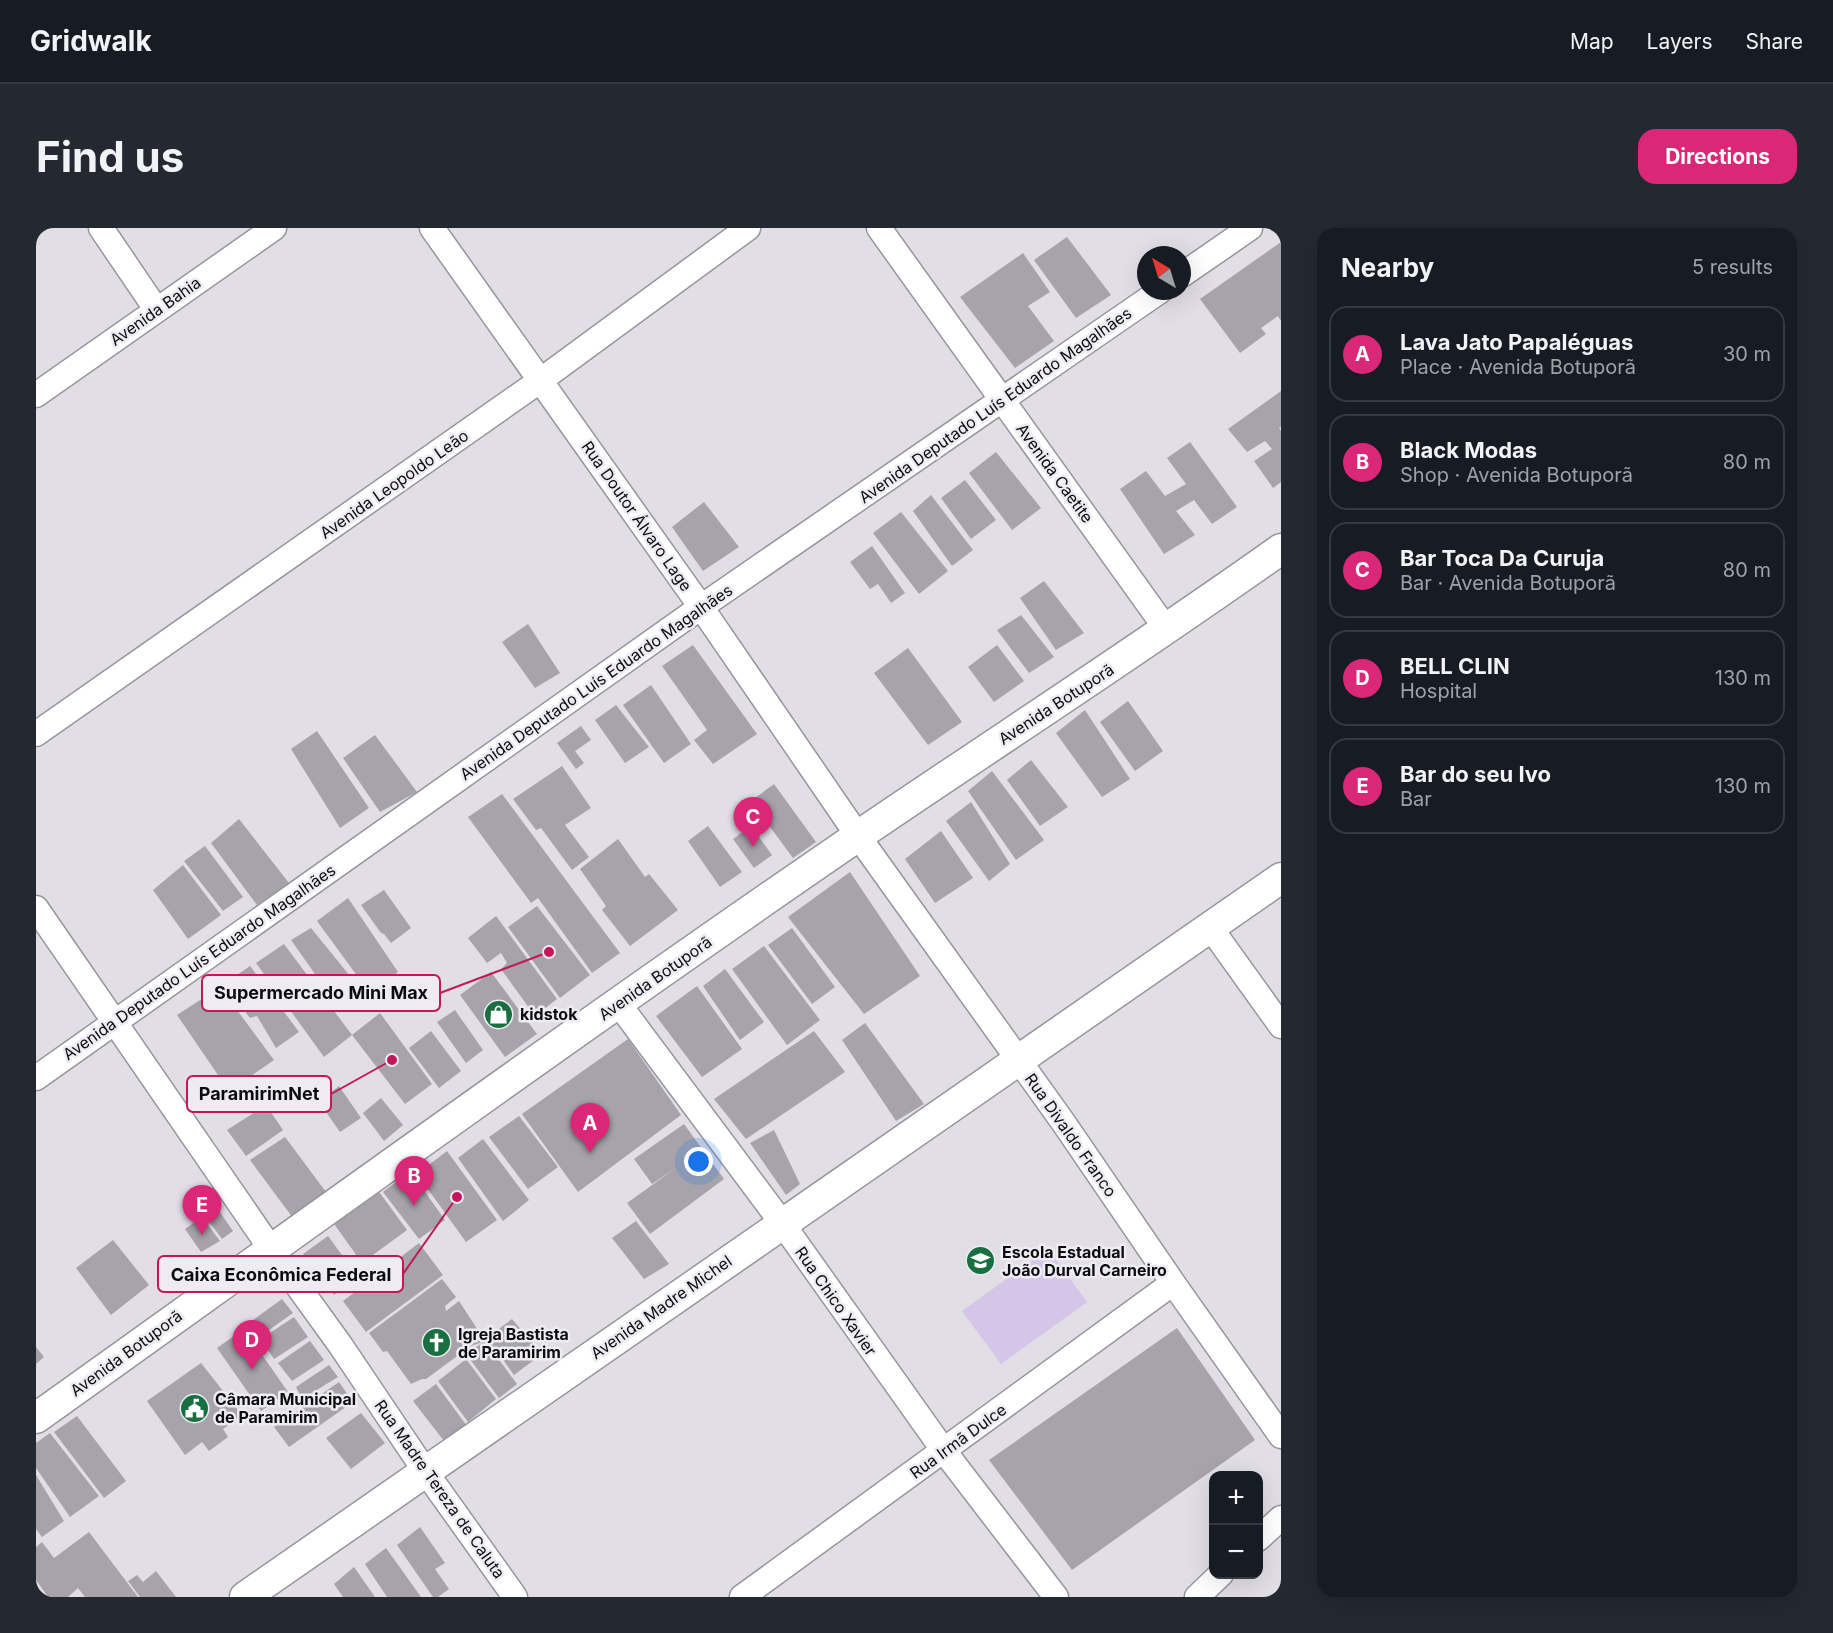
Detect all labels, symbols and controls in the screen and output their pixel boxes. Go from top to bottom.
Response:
text: Gridwalk [30,24,152,58]
text: Map [1570,29,1614,54]
text: Layers [1647,29,1713,54]
text: Share [1746,29,1803,54]
button: Directions [1638,129,1797,184]
text: Find us [36,131,184,182]
north arrow [1137,246,1191,300]
text: Nearby [1341,252,1434,283]
text: 5 results [1692,255,1773,279]
street label: Avenida Bahia [106,272,204,350]
street label: Avenida Deputado Luís Eduardo Magalhães [855,303,1135,507]
text: Lava Jato Papaléguas [1400,329,1633,355]
text: A [1355,342,1370,366]
text: 30 m [1723,342,1771,366]
text: Place · Avenida Botuporã [1400,355,1636,379]
street label: Avenida Caetite [1012,419,1098,527]
street label: Avenida Leopoldo Leão [316,425,472,543]
street label: Rua Doutor Álvaro Lage [577,437,697,595]
text: Black Modas [1400,437,1537,463]
text: B [1356,450,1369,474]
text: 80 m [1723,450,1771,474]
text: Shop · Avenida Botuporã [1400,463,1633,487]
text: Bar Toca Da Curuja [1400,545,1604,571]
text: C [1355,558,1370,582]
text: 80 m [1723,558,1771,582]
text: Bar · Avenida Botuporã [1400,571,1616,595]
street label: Avenida Deputado Luís Eduardo Magalhães [456,580,736,784]
text: BELL CLIN [1400,653,1510,679]
street label: Avenida Botuporã [994,659,1118,749]
text: D [1355,666,1370,690]
text: 130 m [1715,666,1771,690]
text: Hospital [1400,679,1477,703]
text: Bar do seu Ivo [1400,761,1551,787]
text: E [1356,774,1369,798]
text: 130 m [1715,774,1771,798]
text: Bar [1400,787,1432,811]
pin: C [734,798,772,847]
street label: Avenida Deputado Luís Eduardo Magalhães [59,860,339,1064]
street label: Avenida Botuporã [594,931,716,1025]
callout: Supermercado Mini Max [202,975,440,1011]
text: Supermercado Mini Max [214,982,429,1003]
shop icon: kidstok [483,998,515,1030]
place label: kidstok [520,1004,578,1024]
street label: Rua Divaldo Franco [1021,1069,1121,1201]
callout: ParamirimNet [187,1076,331,1112]
text: ParamirimNet [199,1083,320,1104]
pin: A [570,1104,610,1153]
your location [684,1147,713,1176]
pin: B [394,1156,434,1206]
pin: E [182,1186,222,1235]
place label: Escola Estadual João Durval Carneiro [1002,1242,1167,1280]
street label: Rua Chico Xavier [791,1243,881,1359]
school or university icon: Escola Estadual João Durval Carneiro [965,1245,997,1277]
street label: Avenida Madre Michel [587,1251,735,1363]
callout: Caixa Econômica Federal [158,1256,403,1292]
text: Caixa Econômica Federal [171,1264,391,1285]
street label: Avenida Botuporã [66,1306,186,1400]
pin: D [232,1320,272,1370]
place label: Igreja Bastista de Paramirim [458,1324,569,1362]
church icon: Igreja Bastista de Paramirim [421,1327,453,1359]
place label: Câmara Municipal de Paramirim [215,1389,356,1427]
public building icon: Câmara Municipal de Paramirim [178,1392,210,1424]
street label: Rua Madre Tereza de Caluta [371,1396,509,1582]
street label: Rua Irmã Dulce [906,1399,1010,1483]
map controls [1209,1471,1263,1579]
button: + [1209,1471,1263,1525]
button: − [1209,1525,1263,1579]

